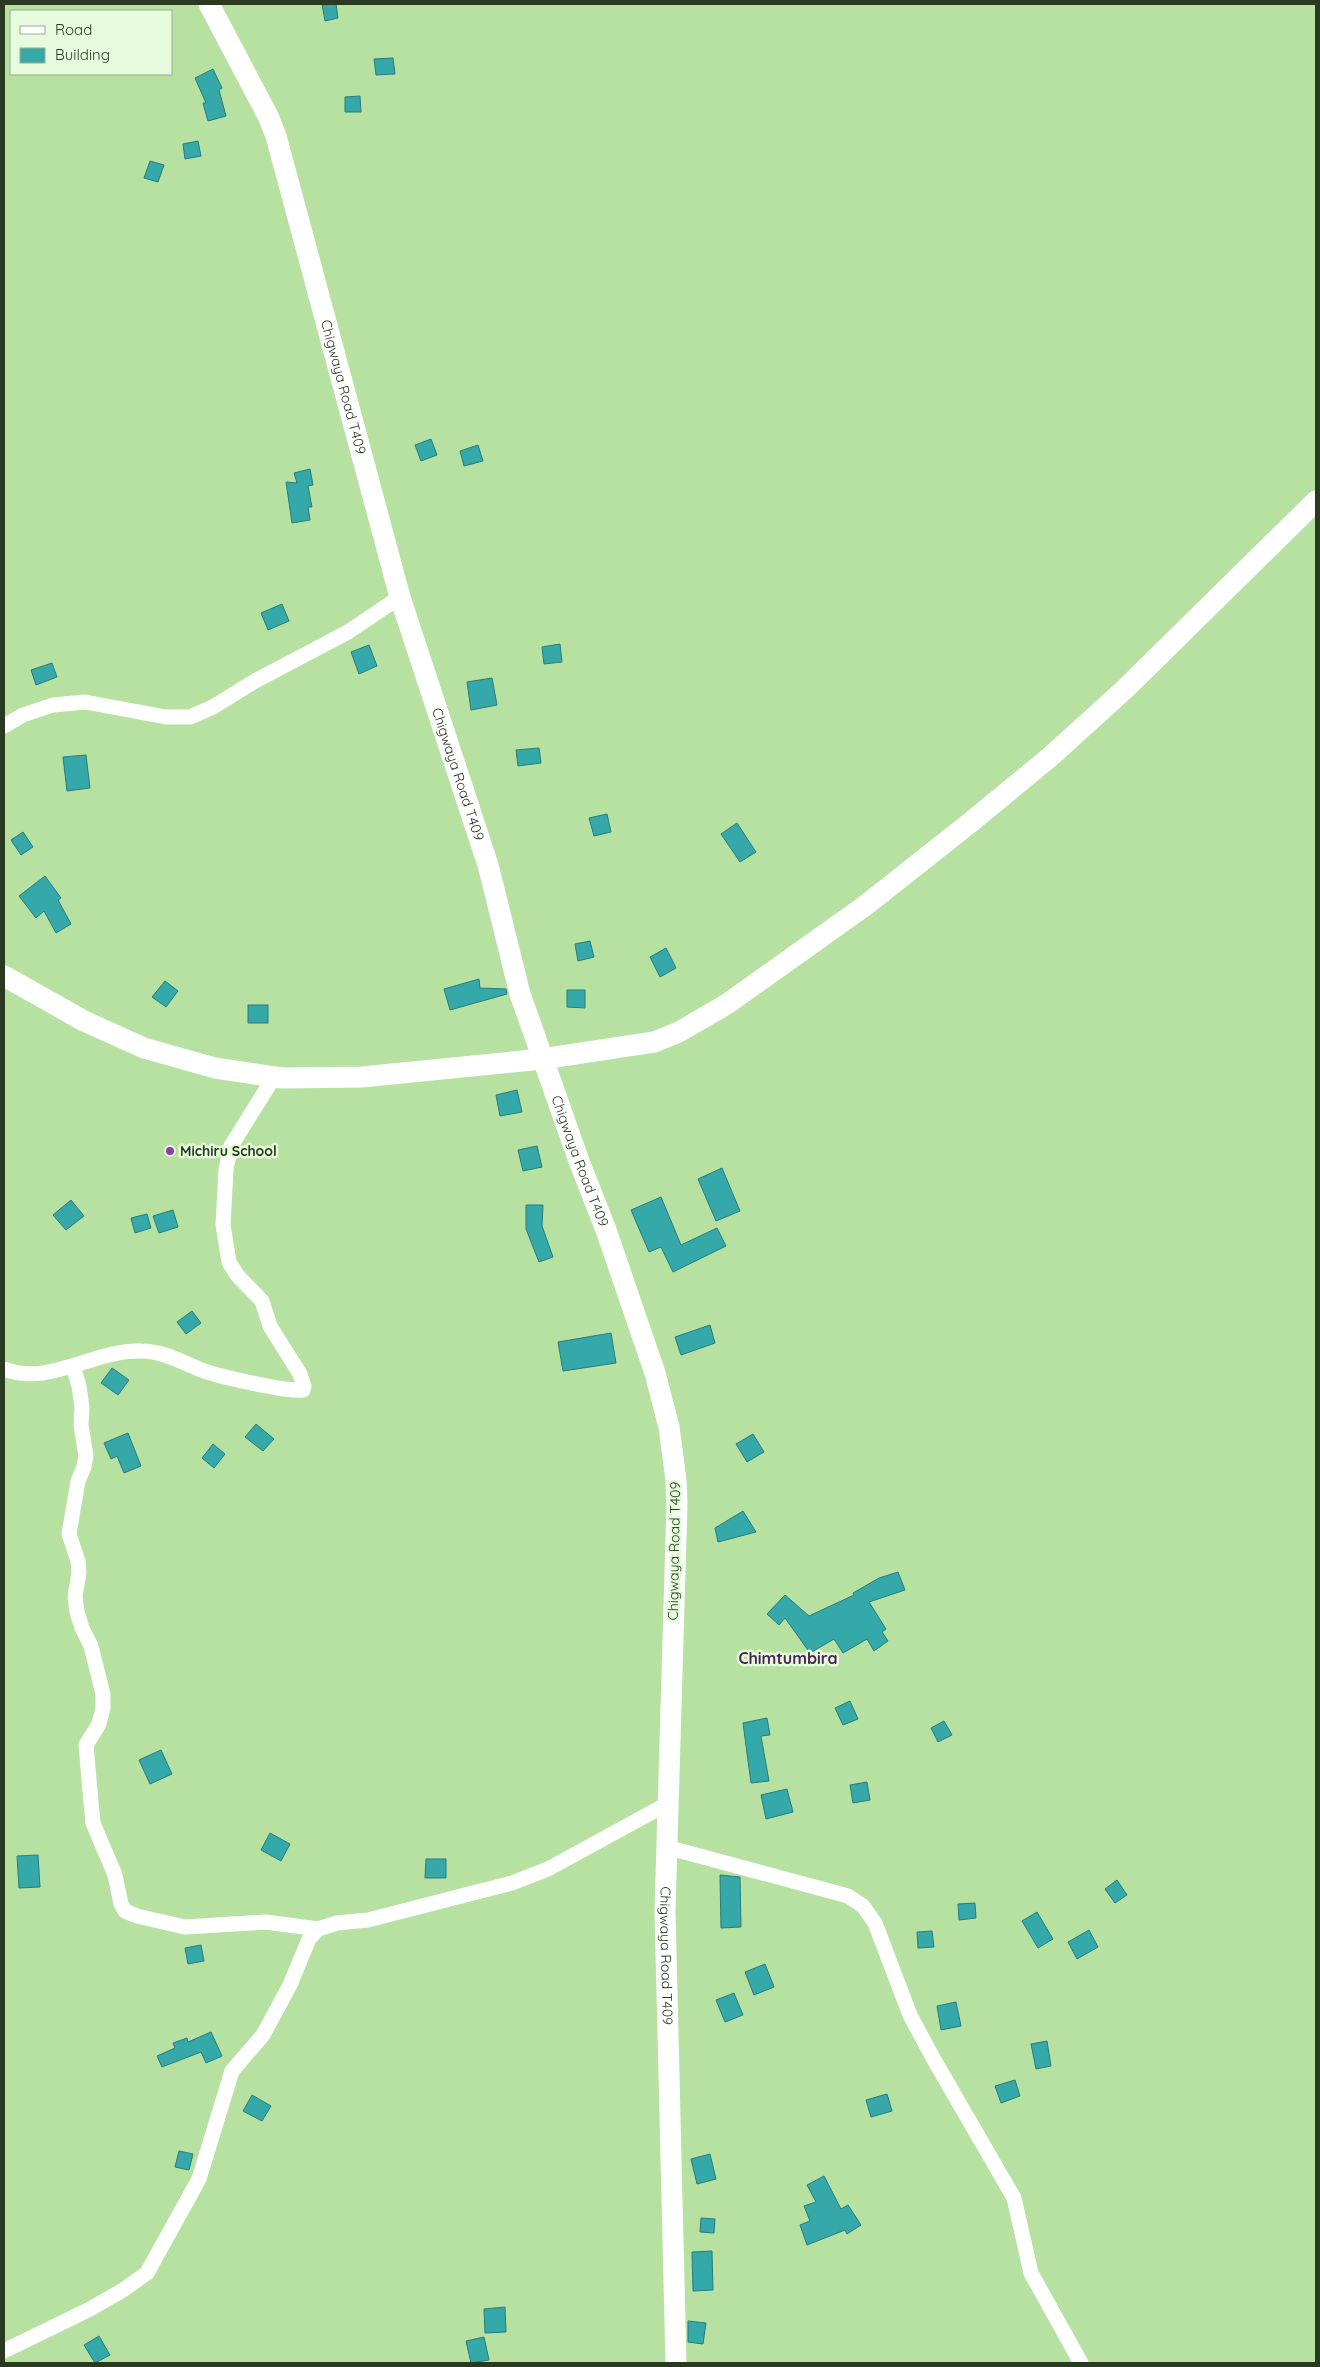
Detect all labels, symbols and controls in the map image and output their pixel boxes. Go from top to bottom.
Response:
legend [10,10,172,75]
text: Road [55,20,92,39]
text: Building [55,45,110,64]
street label: Chigwaya Road T409 [317,318,370,456]
street label: Chigwaya Road T409 [428,705,488,843]
street label: Chigwaya Road T409 [548,1093,613,1229]
place label: Michiru School [180,1142,277,1160]
marker: Michiru School [164,1145,176,1157]
street label: Chigwaya Road T409 [664,1481,684,1620]
district label: Chimtumbira [738,1648,838,1668]
street label: Chigwaya Road T409 [656,1886,677,2025]

